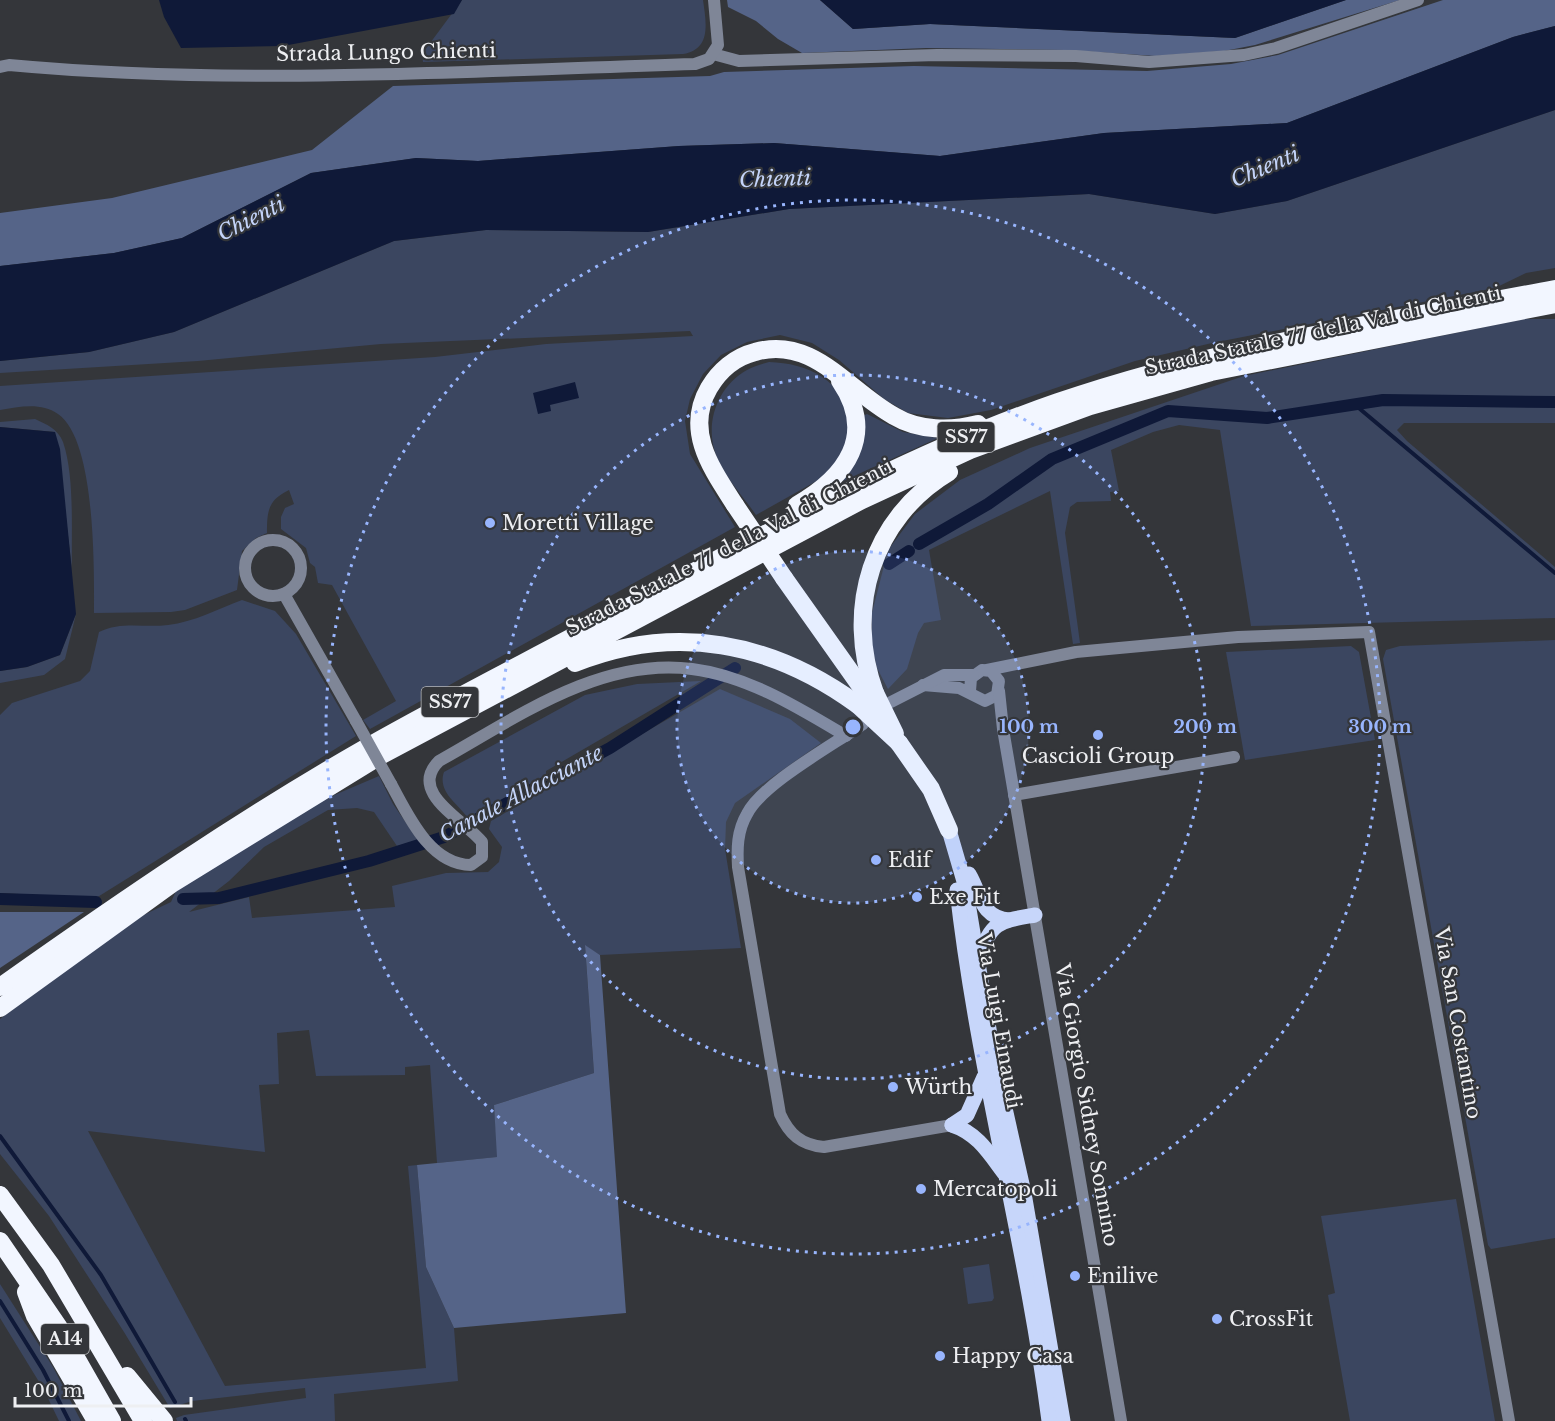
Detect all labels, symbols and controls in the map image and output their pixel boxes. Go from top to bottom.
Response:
street label: Strada Lungo Chienti [276,38,496,66]
water label: Chienti [1227,141,1304,193]
water label: Chienti [738,165,812,193]
water label: Chienti [213,191,290,247]
street label: Strada Statale 77 della Val di Chienti [1143,280,1504,380]
road number: SS77 [938,422,994,452]
street label: Strada Statale 77 della Val di Chienti [561,454,897,640]
place label: Moretti Village [502,511,654,535]
marker: Moretti Village [483,516,497,530]
road number: SS77 [422,687,478,717]
text: 100 m [999,716,1059,738]
text: 200 m [1173,716,1237,738]
text: 300 m [1348,716,1412,738]
centre of rings [843,717,863,737]
marker: Cascioli Group [1091,728,1105,742]
water label: Canale Allacciante [435,740,608,848]
place label: Cascioli Group [1022,744,1174,768]
place label: Edif [888,848,934,872]
marker: Edif [869,853,883,867]
place label: Exe Fit [929,885,1001,909]
marker: Exe Fit [910,890,924,904]
street label: Via San Costantino [1429,924,1487,1121]
street label: Via Luigi Einaudi [972,930,1026,1111]
street label: Via Giorgio Sidney Sonnino [1050,961,1124,1248]
place label: Würth [904,1075,972,1099]
marker: Würth [886,1080,900,1094]
place label: Mercatopoli [933,1177,1058,1201]
marker: Mercatopoli [914,1182,928,1196]
place label: Enilive [1087,1264,1159,1288]
marker: Enilive [1068,1269,1082,1283]
place label: CrossFit [1229,1307,1314,1331]
marker: CrossFit [1210,1312,1224,1326]
road number: A14 [41,1324,89,1354]
place label: Happy Casa [952,1344,1074,1368]
marker: Happy Casa [933,1349,947,1363]
scale bar [15,1370,190,1408]
text: 100 m [24,1380,82,1402]

